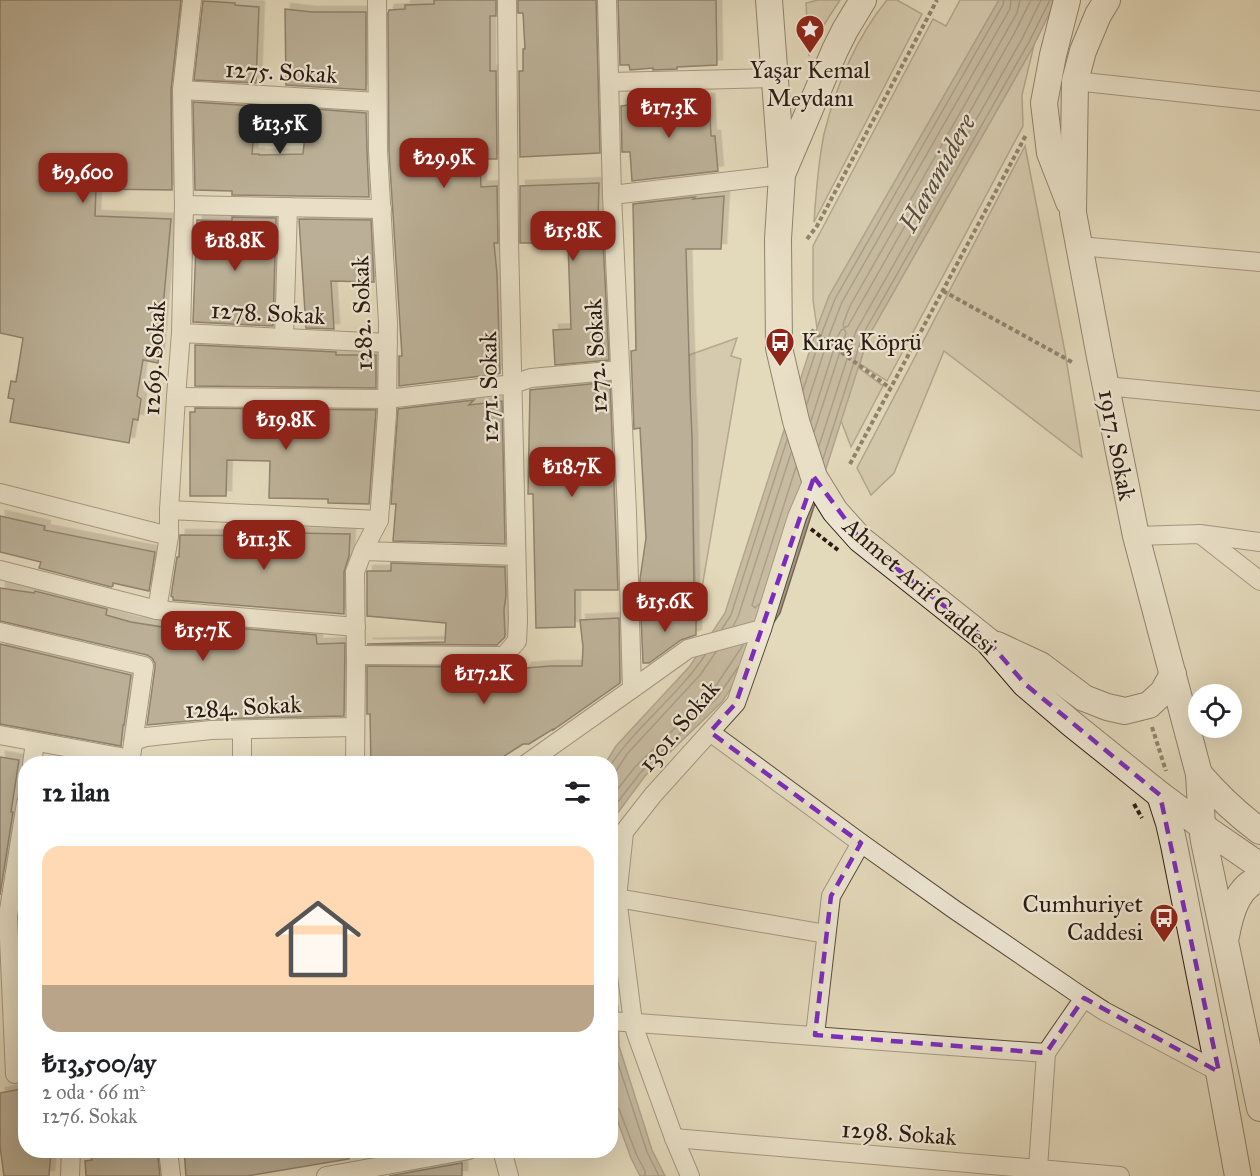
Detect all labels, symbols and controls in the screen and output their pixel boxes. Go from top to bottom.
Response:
place icon: Yaşar Kemal Meydanı [794,13,826,55]
street label: 1275. Sokak [224,54,339,90]
place label: Yaşar Kemal Meydanı [750,55,871,113]
pin: ₺17.3K [620,88,718,139]
text: ₺17.3K [641,95,697,119]
pin: ₺13.5K [231,104,329,155]
water label: Haramidere [891,107,983,238]
text: ₺13.5K [253,111,307,135]
pin: ₺29.9K [395,138,493,189]
text: ₺29.9K [413,145,475,169]
pin: ₺9,600 [34,153,132,204]
text: ₺9,600 [53,160,113,184]
pin: ₺15.8K [524,211,622,262]
text: ₺15.8K [545,218,601,242]
pin: ₺18.8K [186,221,284,272]
text: ₺18.8K [206,228,264,252]
street label: 1282. Sokak [345,254,379,371]
street label: 1278. Sokak [210,295,327,331]
street label: 1272. Sokak [578,297,614,414]
street label: 1269. Sokak [136,299,172,416]
bus stop icon: Kıraç Köprü [764,326,796,368]
place label: Kıraç Köprü [801,327,922,357]
street label: 1271. Sokak [473,330,505,443]
street label: 1917. Sokak [1092,387,1143,504]
pin: ₺19.8K [237,400,335,451]
text: ₺19.8K [257,407,315,431]
pin: ₺18.7K [523,447,621,498]
text: ₺18.7K [543,454,601,478]
street label: Ahmet Arif Caddesi [836,510,1003,661]
pin: ₺11.3K [215,520,313,571]
text: ₺11.3K [237,527,291,551]
pin: ₺15.6K [616,582,714,633]
text: ₺15.6K [637,589,693,613]
pin: ₺15.7K [154,611,252,662]
text: ₺15.7K [175,618,231,642]
pin: ₺17.2K [435,654,533,705]
text: ₺17.2K [455,661,513,685]
street label: 1301. Sokak [632,673,727,778]
map controls [1188,684,1242,738]
button: locate [1188,684,1242,738]
street label: 1284. Sokak [184,689,303,725]
text: 12 ilan [42,776,110,808]
icon: filters [561,776,594,809]
icon: home [264,885,372,993]
place label: Cumhuriyet Caddesi [1023,889,1144,947]
bus stop icon: Cumhuriyet Caddesi [1148,902,1180,944]
text: ₺13,500/ay [42,1047,156,1079]
text: 2 oda · 66 m² [42,1080,145,1104]
text: 1276. Sokak [42,1104,137,1128]
street label: 1298. Sokak [840,1114,959,1152]

